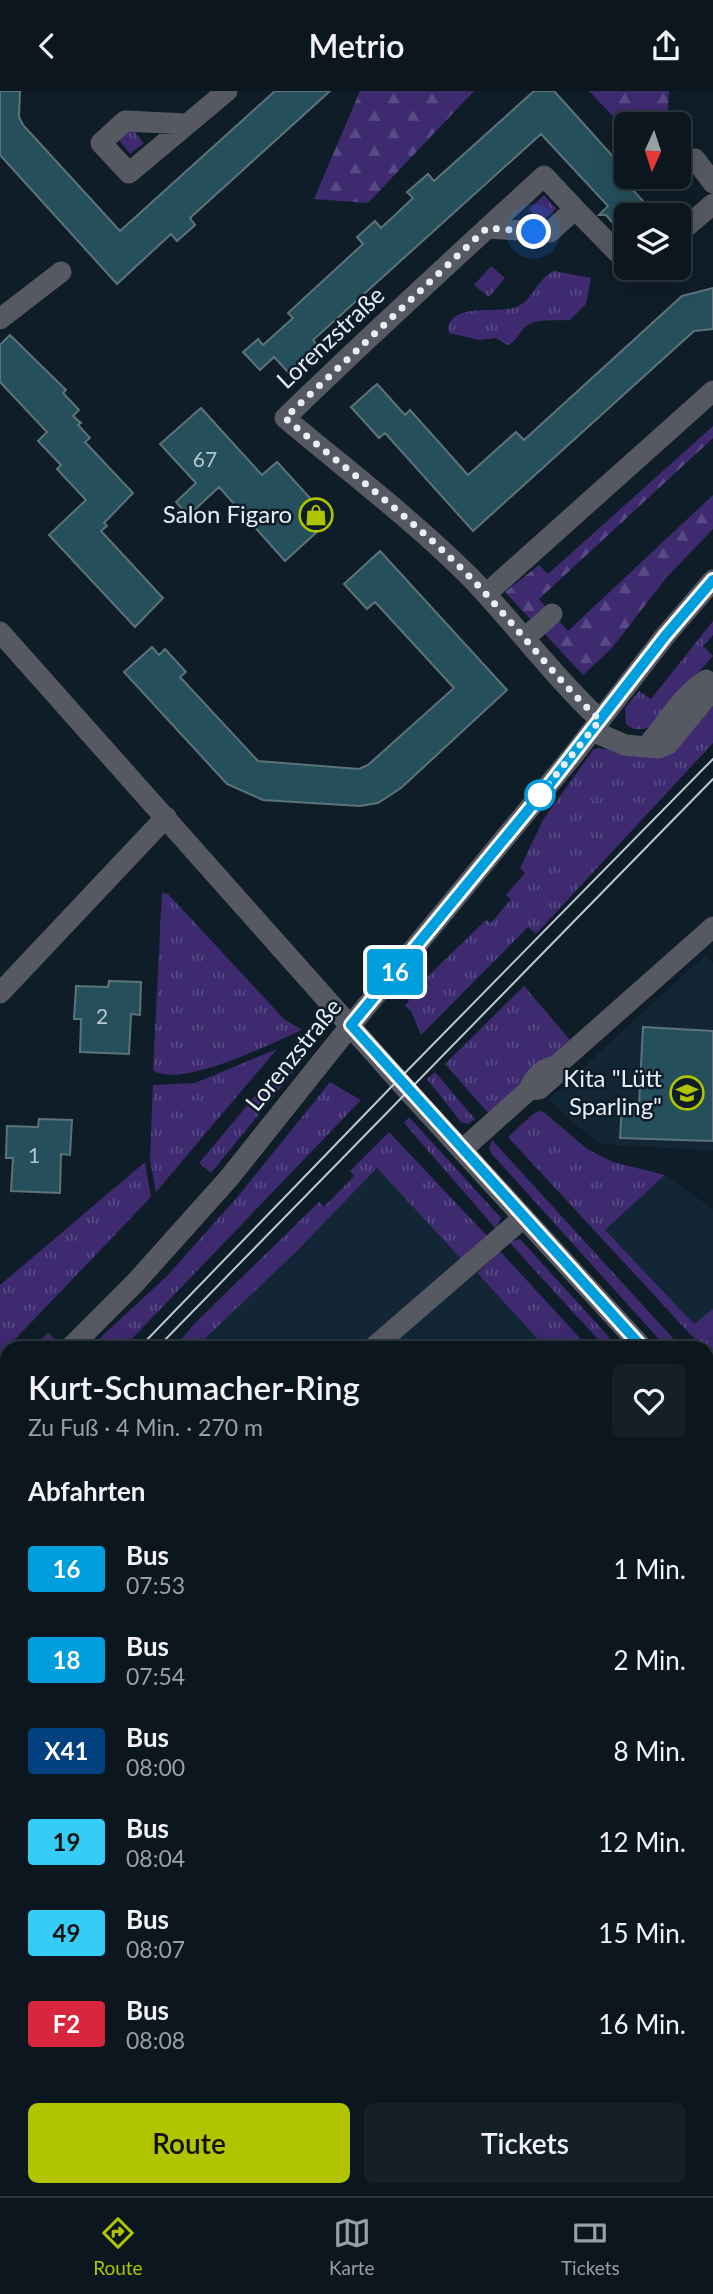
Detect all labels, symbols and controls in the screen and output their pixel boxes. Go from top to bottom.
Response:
text: Metrio [308,26,405,65]
icon: back [28,27,66,65]
icon: share [647,27,685,65]
north arrow [614,112,691,189]
map controls [614,112,691,280]
button: layers [614,203,691,280]
your location [516,214,551,249]
street label: Lorenzstraße [270,280,390,394]
house number: 67 [193,446,217,471]
shop icon: Salon Figaro [297,496,335,534]
place label: Salon Figaro [163,499,292,528]
unlabelled marker [525,780,555,810]
line badge: 16 [364,949,426,995]
text: 16 [381,957,409,986]
street label: Lorenzstraße [239,992,347,1116]
house number: 2 [96,1003,108,1028]
place label: Kita "Lütt Sparling" [563,1063,663,1120]
school or university icon: Kita "Lütt Sparling" [668,1074,706,1112]
house number: 1 [28,1142,40,1167]
button: heart [612,1364,686,1438]
text: Kurt-Schumacher-Ring [28,1367,360,1407]
text: Zu Fuß · 4 Min. · 270 m [28,1413,263,1441]
text: Abfahrten [28,1475,146,1507]
text: Bus [126,1539,169,1571]
text: 1 Min. [613,1553,686,1585]
text: 16 [53,1554,80,1583]
text: 07:53 [126,1571,185,1599]
text: Bus [126,1630,169,1662]
text: 2 Min. [613,1644,686,1676]
text: 18 [53,1645,80,1674]
text: 07:54 [126,1662,185,1690]
text: Bus [126,1721,169,1753]
text: 8 Min. [613,1735,686,1767]
text: X41 [45,1736,88,1765]
text: 08:00 [126,1753,185,1781]
text: Bus [126,1812,169,1844]
text: 12 Min. [598,1826,686,1858]
text: 19 [53,1827,80,1856]
text: 08:04 [126,1844,185,1872]
text: Bus [126,1903,169,1935]
text: 15 Min. [598,1917,686,1949]
text: 49 [53,1918,80,1947]
text: 08:07 [126,1935,185,1963]
text: Bus [126,1994,169,2026]
text: 16 Min. [598,2008,686,2040]
text: F2 [53,2009,80,2038]
text: 08:08 [126,2026,185,2054]
button: Route [28,2103,350,2183]
button: Tickets [364,2103,686,2183]
tab: Route [93,2214,143,2279]
tab: Karte [329,2214,375,2279]
tab: Tickets [561,2214,620,2279]

